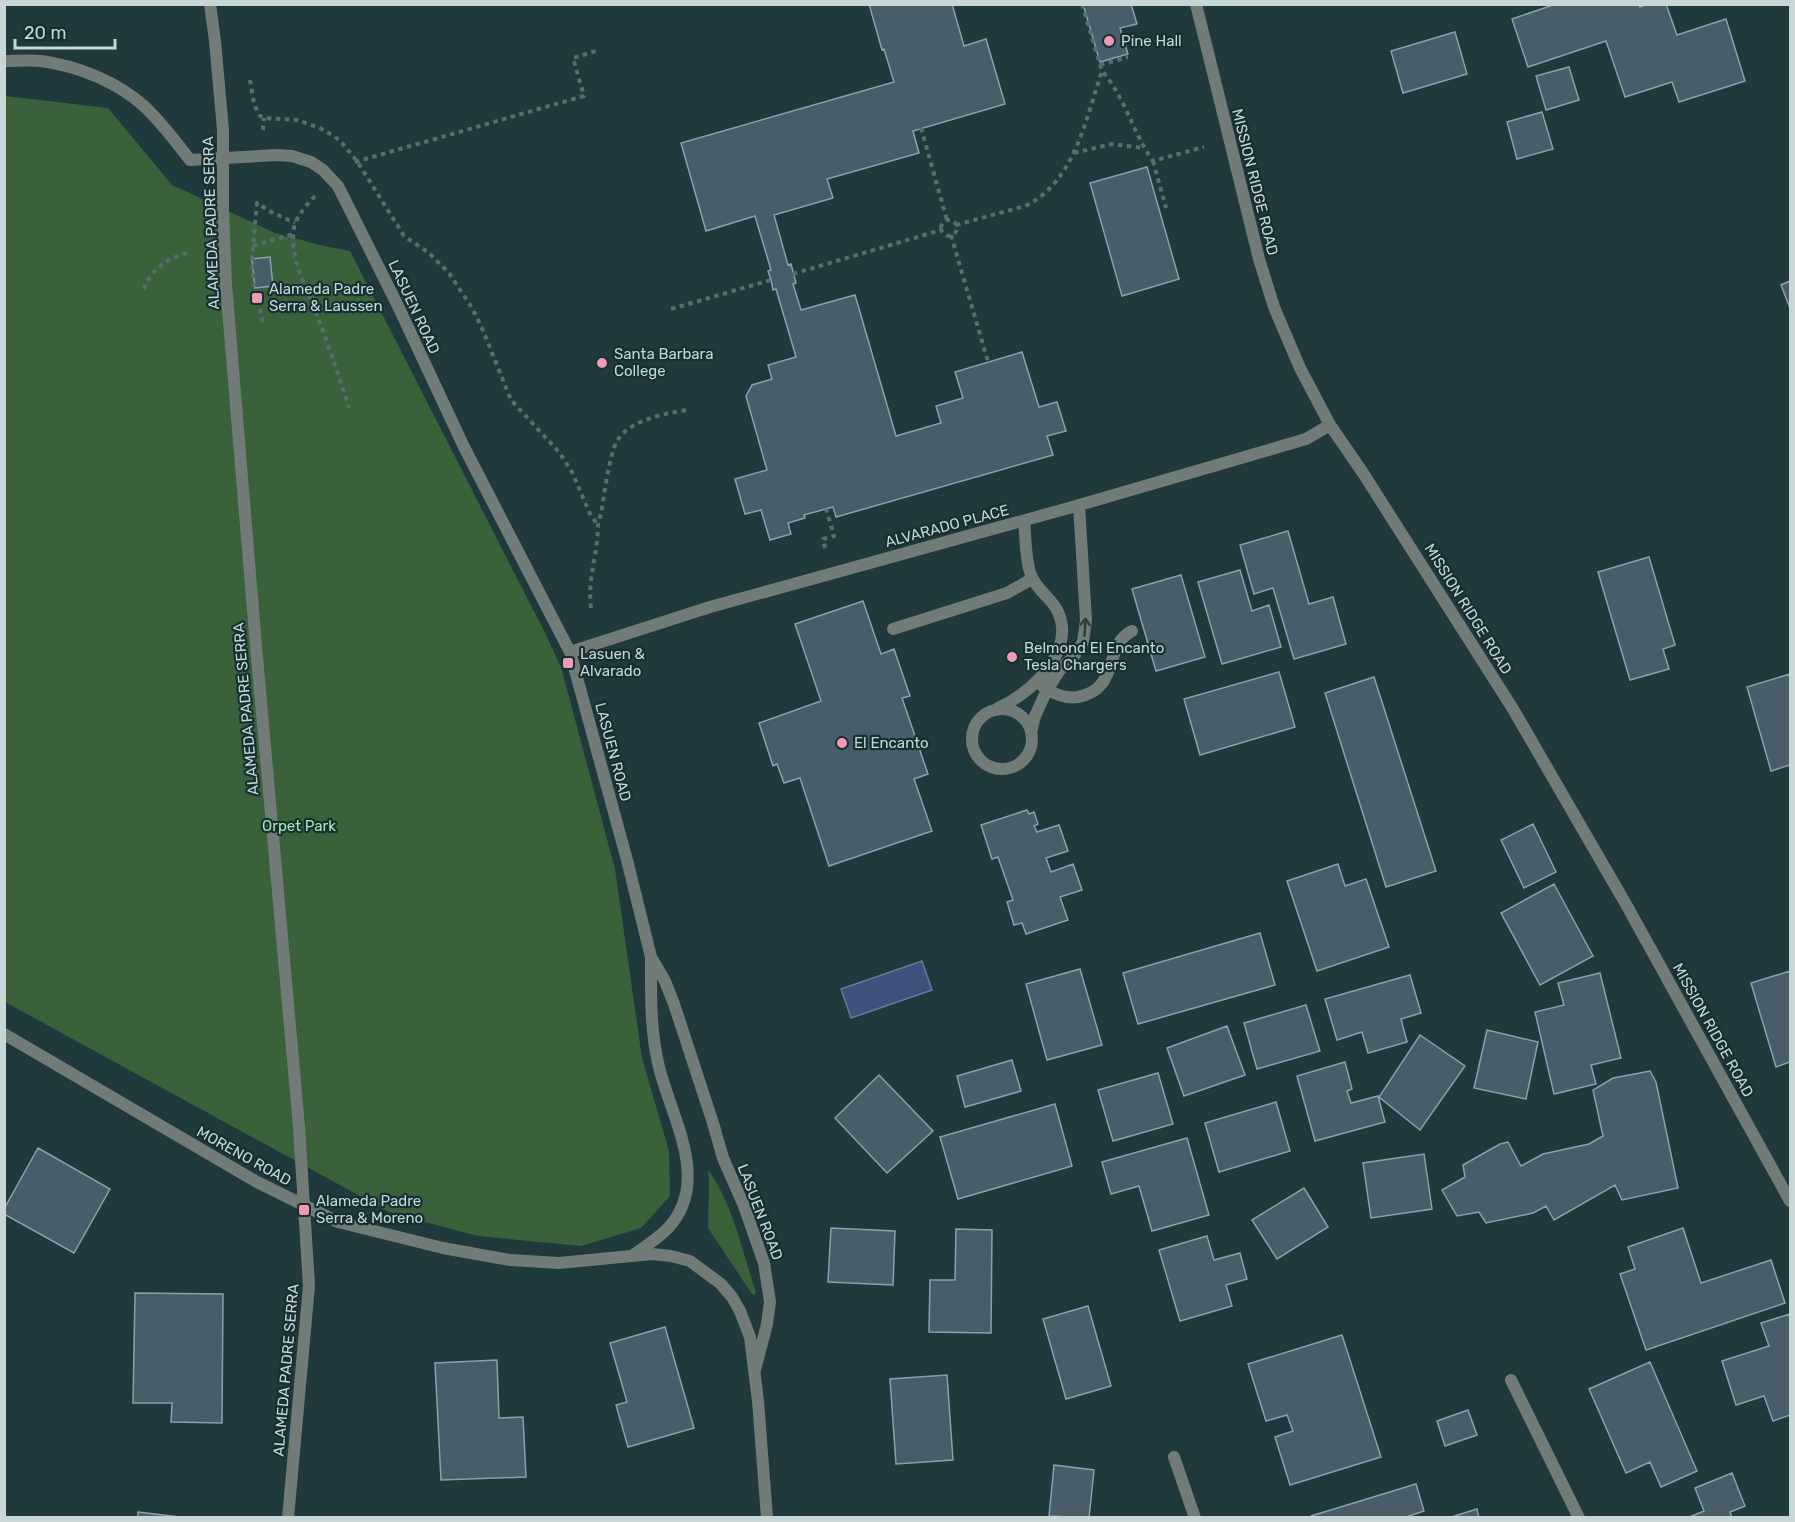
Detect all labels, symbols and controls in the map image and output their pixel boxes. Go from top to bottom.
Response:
scale bar [15,12,116,50]
text: 20 m [24,22,66,44]
place label: Pine Hall [1121,32,1182,50]
marker: Pine Hall [1102,34,1116,48]
street label: MISSION RIDGE ROAD [1228,107,1282,257]
street label: ALAMEDA PADRE SERRA [199,136,223,310]
street label: LASUEN ROAD [384,257,444,357]
place label: Alameda Padre Serra & Laussen [269,280,383,315]
marker: Alameda Padre Serra & Laussen [250,291,264,305]
place label: Santa Barbara College [614,345,713,380]
marker: Santa Barbara College [595,356,609,370]
street label: ALVARADO PLACE [883,501,1011,551]
street label: MISSION RIDGE ROAD [1421,540,1515,678]
one-way arrow [1079,618,1090,638]
street label: ALAMEDA PADRE SERRA [229,622,263,796]
place label: Belmond El Encanto Tesla Chargers [1024,639,1164,674]
place label: Lasuen & Alvarado [580,645,646,680]
marker: Belmond El Encanto Tesla Chargers [1005,650,1019,664]
marker: Lasuen & Alvarado [561,656,575,670]
street label: LASUEN ROAD [591,701,635,803]
place label: El Encanto [854,734,929,752]
marker: El Encanto [835,736,849,750]
park label: Orpet Park [262,817,336,835]
street label: MISSION RIDGE ROAD [1669,960,1757,1100]
street label: MORENO ROAD [194,1123,294,1189]
street label: LASUEN ROAD [733,1161,787,1263]
place label: Alameda Padre Serra & Moreno [316,1192,423,1227]
marker: Alameda Padre Serra & Moreno [297,1203,311,1217]
street label: ALAMEDA PADRE SERRA [269,1283,303,1457]

